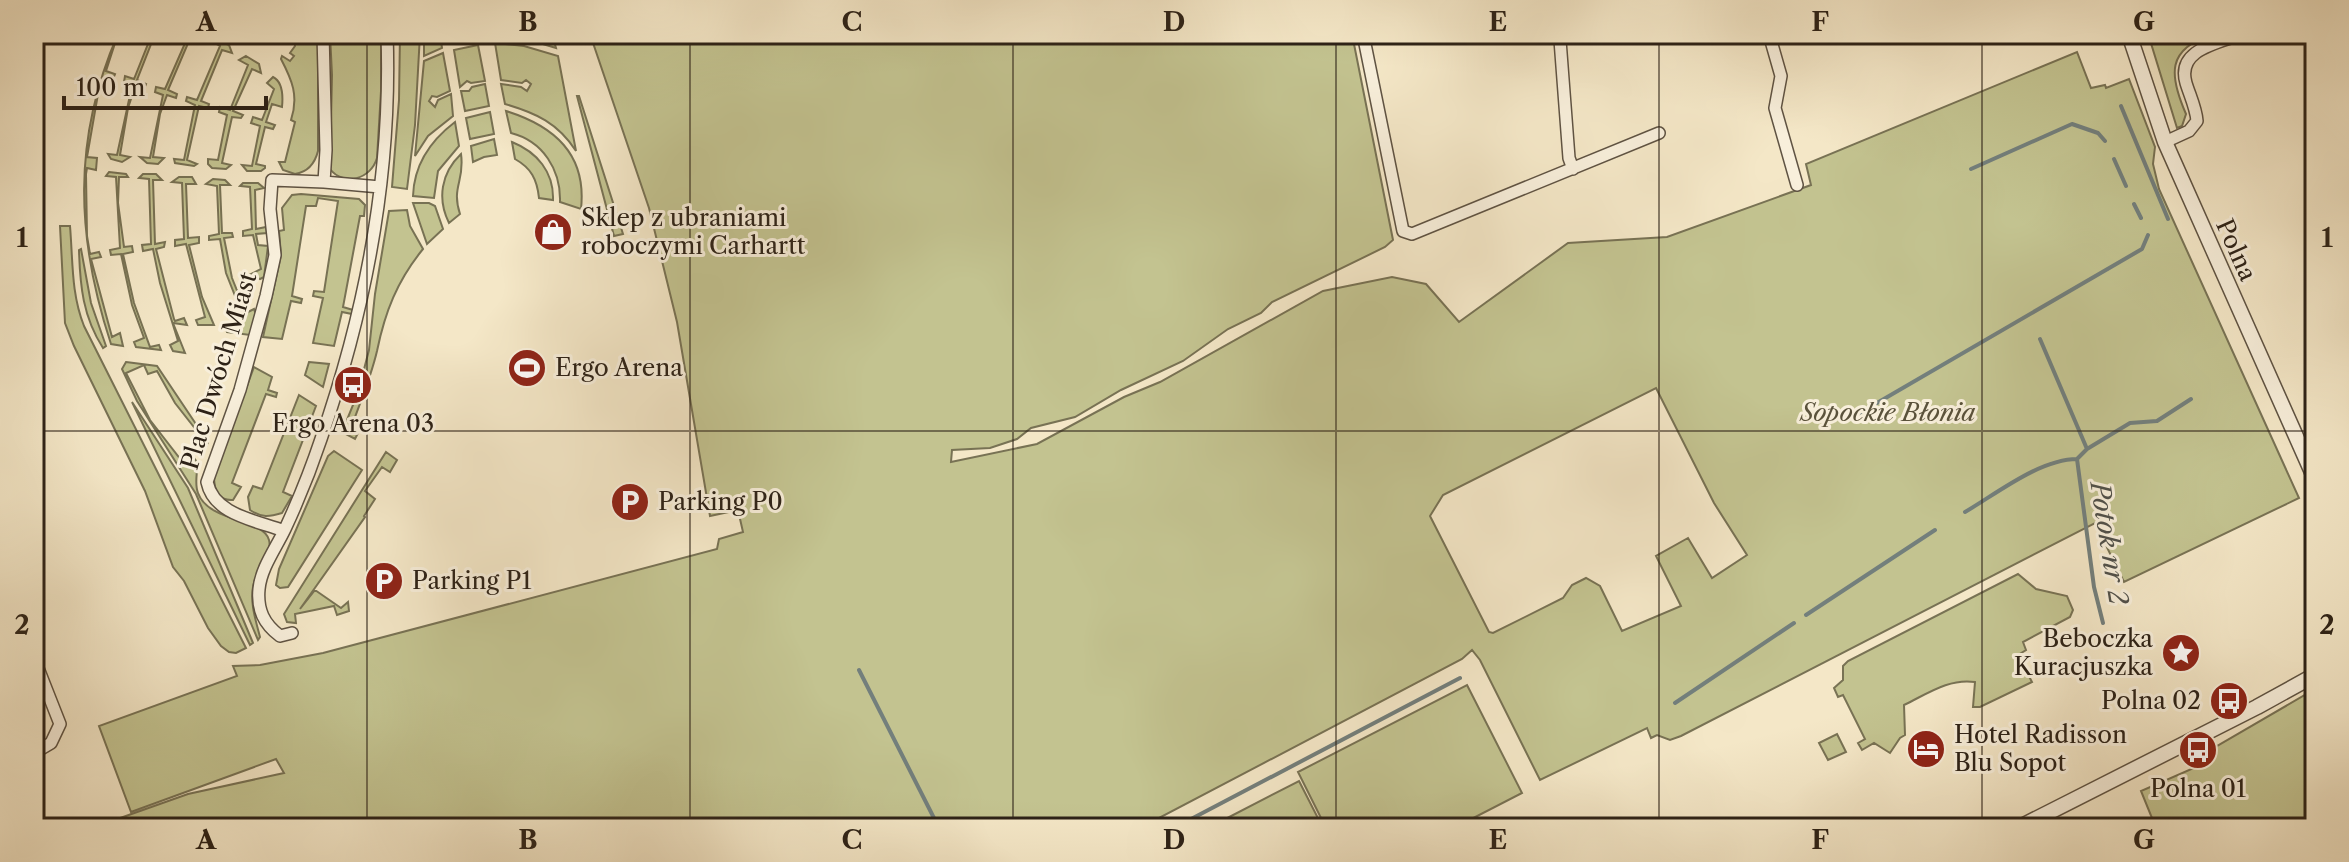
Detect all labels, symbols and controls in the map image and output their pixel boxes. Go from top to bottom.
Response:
text: A [195,6,217,38]
text: B [518,6,538,38]
text: C [842,6,862,38]
text: D [1163,6,1185,38]
text: E [1489,6,1507,38]
text: F [1811,6,1829,38]
text: G [2133,6,2155,38]
scale bar [64,60,266,110]
text: 100 m [76,73,145,102]
place label: Sklep z ubraniami roboczymi Carhartt [581,203,806,260]
shop icon: Sklep z ubraniami roboczymi Carhartt [532,211,574,253]
street label: Polna [2210,214,2263,286]
text: 1 [16,222,28,254]
text: 1 [2321,222,2333,254]
street label: Plac Dwóch Miast [175,268,263,473]
sports icon: Ergo Arena [506,347,548,389]
place label: Ergo Arena [555,353,683,382]
bus stop icon: Ergo Arena 03 [332,364,374,406]
park label: Sopockie Błonia [1798,398,1976,427]
place label: Ergo Arena 03 [272,409,434,438]
water label: Potok nr 2 [2083,477,2135,608]
parking icon: Parking P0 [609,481,651,523]
place label: Parking P0 [658,487,783,516]
parking icon: Parking P1 [363,560,405,602]
place label: Parking P1 [412,566,531,595]
text: 2 [14,609,30,641]
text: 2 [2319,609,2335,641]
place label: Beboczka Kuracjuszka [2014,624,2153,681]
place icon: Beboczka Kuracjuszka [2160,632,2202,674]
bus stop icon: Polna 02 [2208,680,2250,722]
place label: Polna 02 [2101,686,2201,715]
place label: Hotel Radisson Blu Sopot [1954,720,2127,777]
hotel icon: Hotel Radisson Blu Sopot [1905,728,1947,770]
bus stop icon: Polna 01 [2177,729,2219,771]
place label: Polna 01 [2150,774,2246,803]
text: A [195,824,217,856]
text: B [518,824,538,856]
text: C [842,824,862,856]
text: D [1163,824,1185,856]
text: E [1489,824,1507,856]
text: F [1811,824,1829,856]
text: G [2133,824,2155,856]

